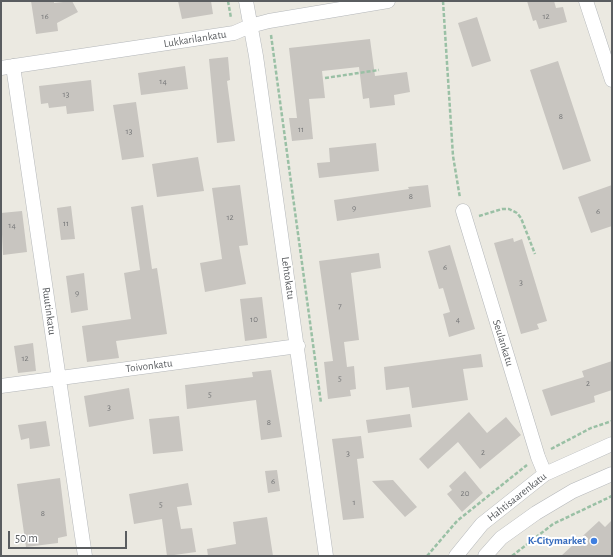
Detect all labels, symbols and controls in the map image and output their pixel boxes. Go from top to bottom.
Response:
house number: 16 [41,11,49,21]
house number: 12 [542,11,550,21]
street label: Lukkarilankatu [163,28,227,50]
house number: 14 [159,76,167,86]
house number: 13 [63,89,69,99]
house number: 8 [559,111,563,121]
house number: 11 [298,124,304,134]
house number: 13 [126,126,132,136]
house number: 8 [409,191,413,201]
house number: 9 [352,203,356,213]
house number: 6 [596,206,600,216]
house number: 12 [226,212,234,222]
house number: 11 [63,218,69,228]
house number: 14 [8,220,16,230]
street label: Lehtokatu [278,256,298,300]
house number: 6 [443,262,447,272]
house number: 3 [519,277,523,287]
street label: Ruutinkatu [39,286,59,336]
house number: 9 [75,288,79,298]
house number: 7 [338,301,342,311]
house number: 10 [250,314,258,324]
house number: 4 [456,314,460,324]
street label: Seulankatu [490,318,516,368]
house number: 12 [21,353,29,363]
street label: Toivonkatu [125,357,173,375]
house number: 5 [338,373,342,383]
house number: 2 [586,378,590,388]
house number: 5 [208,389,212,399]
house number: 3 [107,402,111,412]
house number: 8 [267,417,271,427]
house number: 2 [481,447,485,457]
house number: 3 [346,448,350,458]
street label: Hahtisaarenkatu [485,470,549,524]
house number: 6 [271,476,275,486]
house number: 20 [461,488,469,498]
house number: 1 [352,497,356,507]
house number: 5 [159,499,163,509]
house number: 8 [41,508,45,518]
scale bar [10,523,129,549]
text: 50 m [15,532,38,544]
place label: K-Citymarket [528,534,586,548]
marker: K-Citymarket [589,536,599,546]

